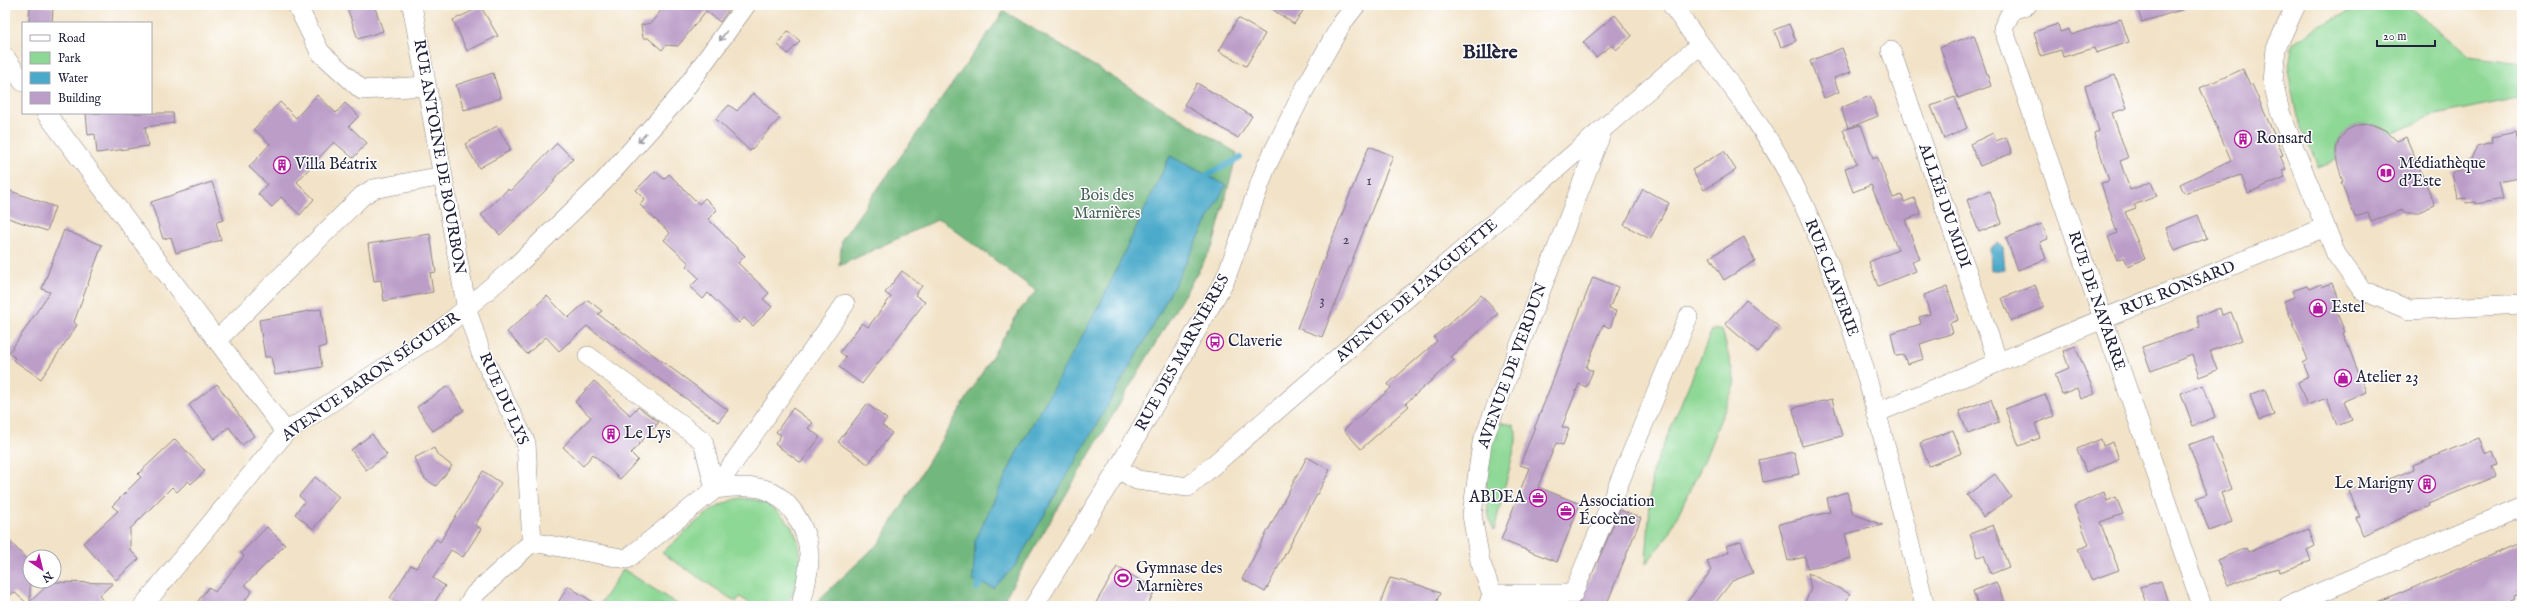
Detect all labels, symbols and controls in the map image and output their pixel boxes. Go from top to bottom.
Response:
legend [22,22,152,114]
scale bar [2377,22,2435,48]
text: 20 m [2383,29,2406,44]
text: Road [58,31,86,46]
one-way arrow [719,31,727,42]
street label: RUE ANTOINE DE BOURBON [408,38,470,276]
district label: Billère [1462,40,1518,65]
text: Park [58,51,81,66]
text: Water [58,71,89,86]
text: Building [58,91,102,106]
building icon: Ronsard [2233,129,2253,149]
place label: Ronsard [2256,129,2313,149]
one-way arrow [637,133,647,143]
street label: ALLÉE DU MIDI [1913,139,1977,271]
place label: Médiathèque d'Este [2399,154,2486,192]
building icon: Villa Béatrix [272,155,292,175]
place label: Villa Béatrix [294,155,377,175]
library icon: Médiathèque d'Este [2376,163,2396,183]
house number: 1 [1366,172,1372,190]
park label: Bois des Marnières [1074,186,1141,224]
street label: AVENUE DE L'AYGUETTE [1331,215,1502,367]
street label: RUE CLAVERIE [1799,216,1863,340]
street label: RUE DE NAVARRE [2063,229,2129,373]
house number: 2 [1343,231,1350,249]
street label: RUE RONSARD [2118,257,2239,321]
street label: RUE DES MARNIÈRES [1130,270,1234,435]
street label: AVENUE DE VERDUN [1473,280,1552,452]
house number: 3 [1319,292,1325,310]
shop icon: Estel [2308,298,2328,318]
place label: Estel [2331,298,2366,318]
street label: AVENUE BARON SÉGUIER [276,306,465,447]
bus stop icon: Claverie [1205,332,1225,352]
place label: Claverie [1228,332,1282,352]
street label: RUE DU LYS [474,350,532,448]
shop icon: Atelier 23 [2333,368,2353,388]
place label: Atelier 23 [2355,368,2418,388]
building icon: Le Lys [601,424,621,444]
place label: Le Lys [624,424,671,444]
place label: Le Marigny [2335,474,2414,494]
building icon: Le Marigny [2417,474,2437,494]
place label: ABDEA [1468,488,1526,508]
office icon: ABDEA [1528,488,1548,508]
place label: Association Écocène [1578,492,1655,530]
office icon: Association Écocène [1556,501,1576,521]
north arrow [22,549,62,589]
place label: Gymnase des Marnières [1136,559,1223,597]
text: N [39,567,56,585]
sports icon: Gymnase des Marnières [1113,568,1133,588]

